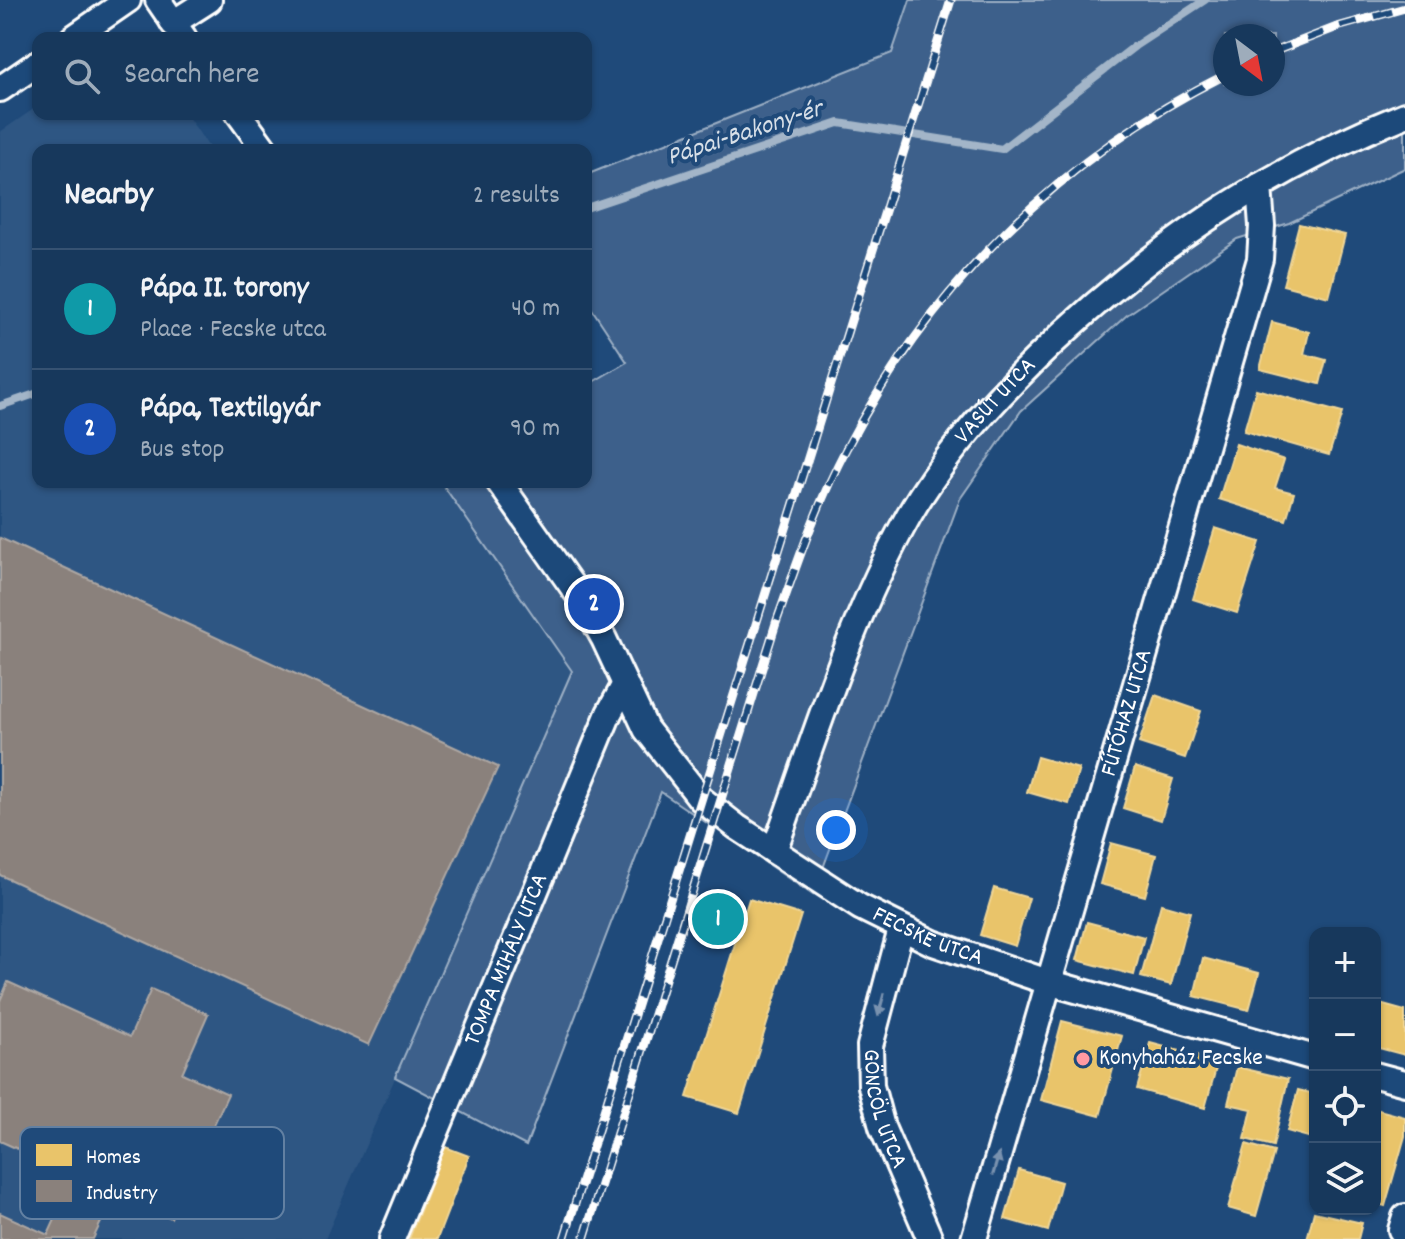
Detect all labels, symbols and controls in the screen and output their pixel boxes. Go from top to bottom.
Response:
north arrow [1213,24,1285,96]
search box [32,32,592,120]
icon: search [60,54,104,98]
text: Search here [124,55,260,98]
water label: Pápai-Bakony-ér [662,90,831,177]
text: Nearby [64,172,153,221]
text: 2 results [473,178,560,215]
text: Pápa II. torony [140,269,309,312]
text: 1 [87,291,93,328]
text: 40 m [511,291,560,328]
text: Place · Fecske utca [140,312,326,349]
street label: VASÚT UTCA [947,350,1045,452]
text: Pápa, Textilgyár [140,389,320,432]
text: 2 [84,411,96,448]
text: 90 m [510,411,560,448]
text: Bus stop [140,432,225,469]
pin: 2 [568,574,620,634]
street label: FŰTŐHÁZ UTCA [1093,645,1162,781]
your location [816,810,856,850]
street label: TOMPA MIHÁLY UTCA [456,869,558,1051]
pin: 1 [692,889,744,949]
street label: FECSKE UTCA [866,899,987,976]
map controls [1309,927,1381,1215]
button: + [1309,927,1381,999]
one-way arrow [875,992,887,1017]
button: − [1309,999,1381,1071]
place label: Konyhaház Fecske [1099,1042,1263,1076]
street label: GÖNCÖL UTCA [853,1049,915,1174]
marker: Konyhaház Fecske [1074,1050,1092,1068]
button: locate [1309,1071,1381,1143]
legend [20,1127,284,1219]
text: Homes [86,1143,141,1174]
button: layers [1309,1143,1381,1215]
one-way arrow [990,1152,1003,1176]
text: Industry [86,1179,158,1210]

